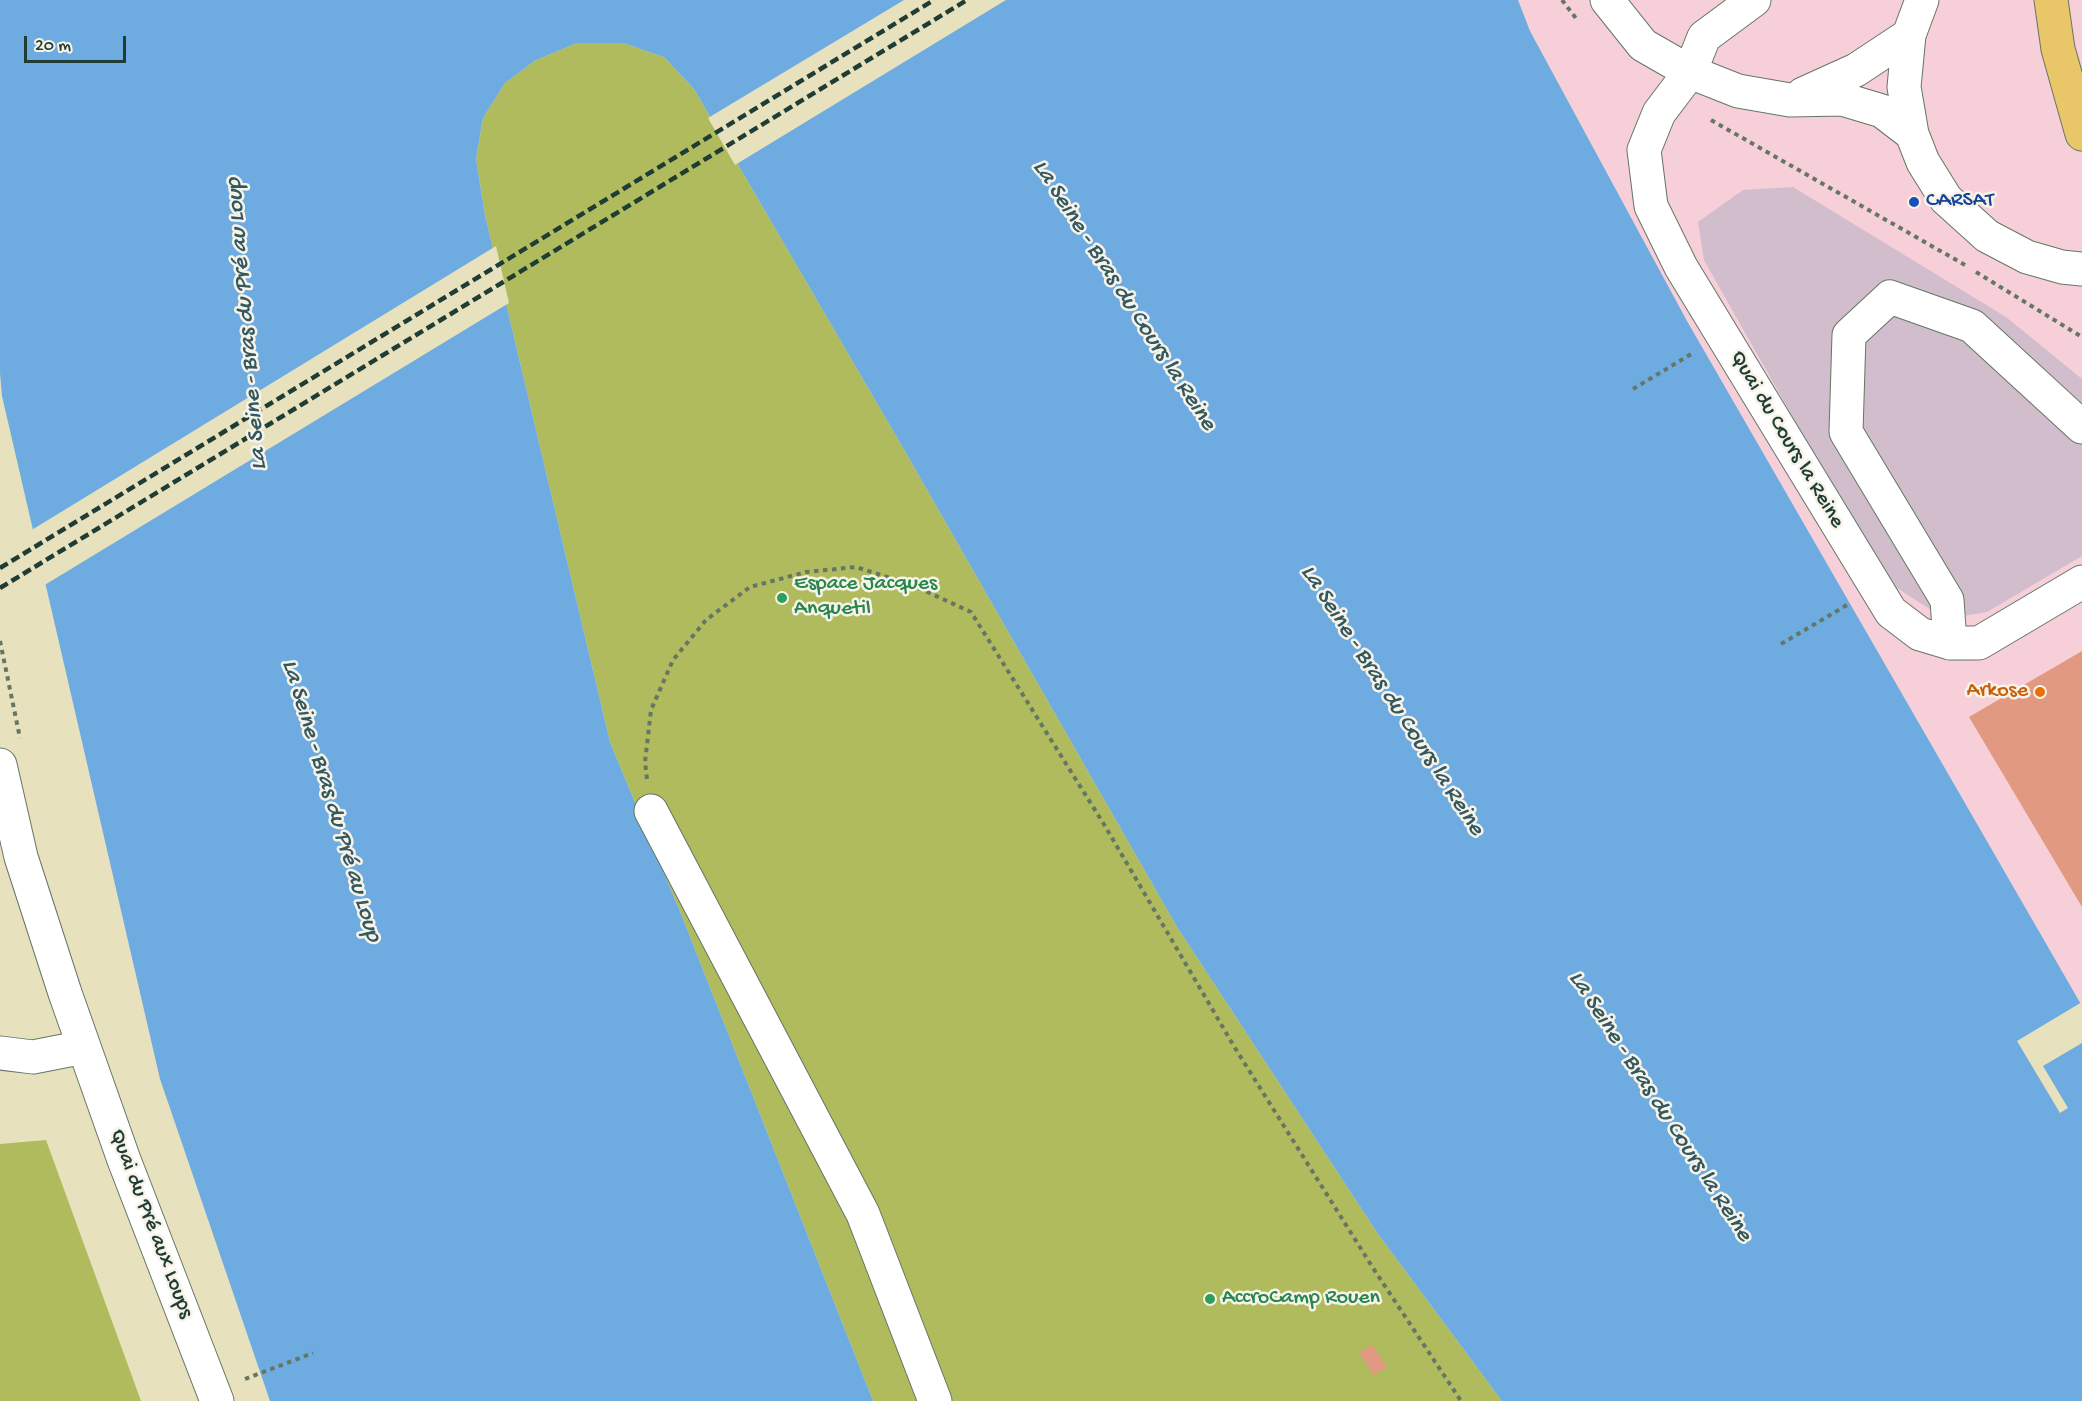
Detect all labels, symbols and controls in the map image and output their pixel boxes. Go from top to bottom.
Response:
scale bar [27,24,129,62]
text: 20 m [35,36,71,57]
water label: La Seine - Bras du Cours la Reine [1025,155,1221,437]
water label: La Seine - Bras du Pré au Loup [221,177,275,471]
place label: CARSAT [1926,189,1994,215]
marker: CARSAT [1907,195,1921,209]
street label: Quai du Cours la Reine [1723,347,1849,533]
water label: La Seine - Bras du Cours la Reine [1293,560,1489,842]
place label: Espace Jacques Anquetil [794,572,937,624]
marker: Espace Jacques Anquetil [775,591,789,605]
water label: La Seine - Bras du Pré au Loup [273,657,387,945]
place label: Arkose [1967,679,2028,705]
marker: Arkose [2033,685,2047,699]
water label: La Seine - Bras du Cours la Reine [1561,966,1757,1248]
street label: Quai du Pré aux Loups [102,1126,198,1322]
place label: AccroCamp Rouen [1222,1286,1380,1312]
marker: AccroCamp Rouen [1203,1292,1217,1306]

